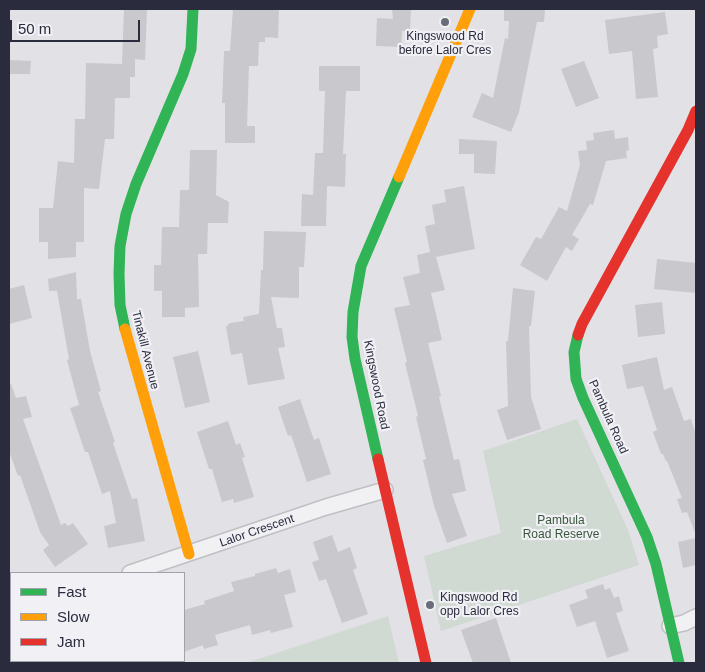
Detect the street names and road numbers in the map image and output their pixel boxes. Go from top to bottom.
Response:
street label: Tinakill Avenue [128,309,162,391]
street label: Kingswood Road [360,339,392,431]
street label: Pambula Road [585,378,631,456]
street label: Lalor Crescent [218,511,296,551]

